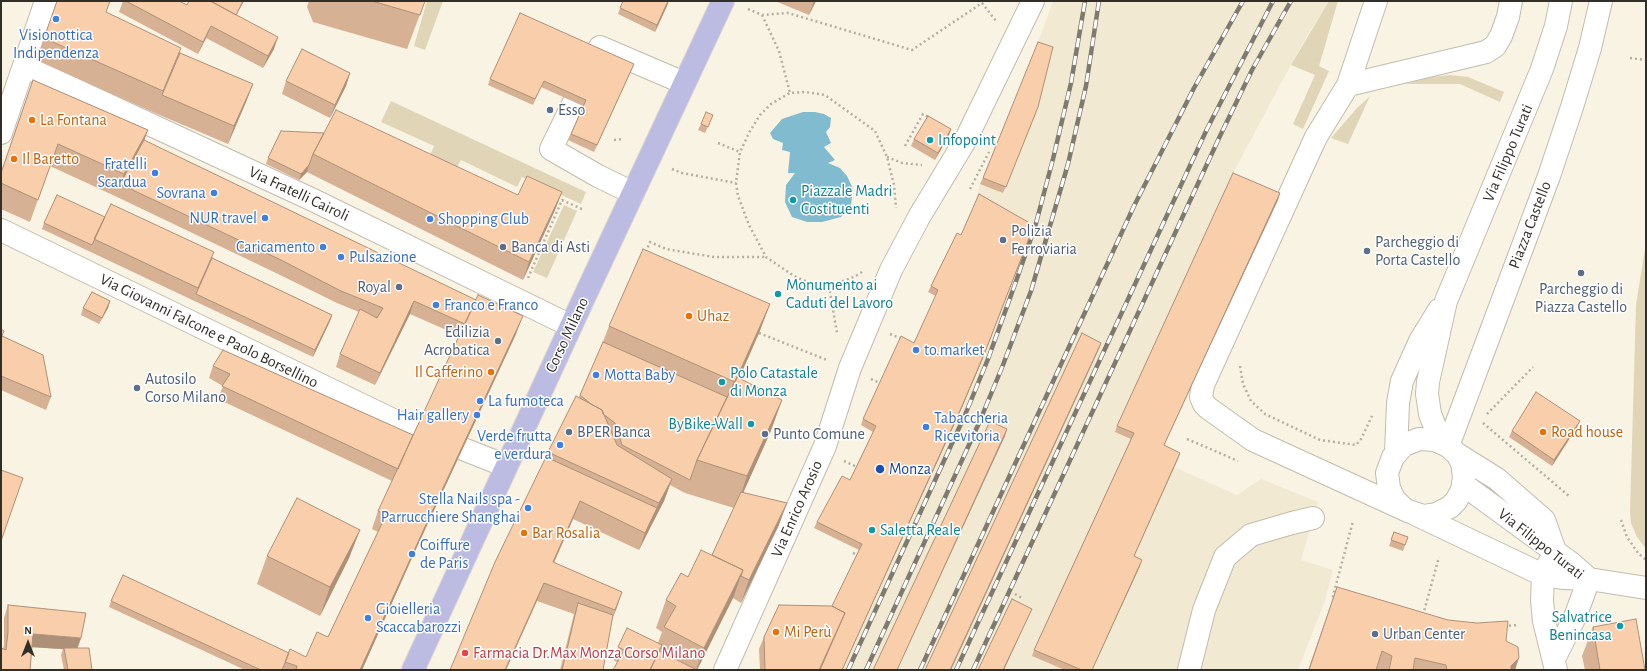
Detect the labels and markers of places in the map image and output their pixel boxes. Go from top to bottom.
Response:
marker: Visionottica Indipendenza [51,14,61,24]
place label: Visionottica Indipendenza [13,25,99,63]
place label: Esso [558,100,585,120]
marker: Esso [545,105,555,115]
place label: La Fontana [40,110,107,130]
marker: La Fontana [27,115,37,125]
place label: Infopoint [938,130,996,150]
marker: Infopoint [925,135,935,145]
place label: Il Baretto [22,149,79,169]
marker: Il Baretto [9,154,19,164]
place label: Fratelli Scardua [98,154,147,192]
marker: Fratelli Scardua [150,168,160,178]
place label: Piazzale Madri Costituenti [801,181,892,219]
place label: Sovrana [156,183,206,203]
marker: Sovrana [209,188,219,198]
marker: Piazzale Madri Costituenti [788,195,798,205]
place label: NUR travel [189,208,257,228]
place label: Shopping Club [438,209,529,229]
marker: NUR travel [260,213,270,223]
marker: Shopping Club [425,214,435,224]
place label: Polizia Ferroviaria [1011,221,1077,259]
place label: Parcheggio di Porta Castello [1375,232,1460,270]
marker: Polizia Ferroviaria [998,235,1008,245]
place label: Caricamento [236,237,315,257]
place label: Banca di Asti [511,237,590,257]
marker: Caricamento [318,242,328,252]
marker: Banca di Asti [498,242,508,252]
marker: Parcheggio di Porta Castello [1362,246,1372,256]
place label: Pulsazione [349,247,416,267]
marker: Pulsazione [336,252,346,262]
marker: Parcheggio di Piazza Castello [1576,268,1586,278]
place label: Monumento ai Caduti del Lavoro [786,275,893,313]
place label: Royal [357,277,391,297]
place label: Parcheggio di Piazza Castello [1535,279,1627,317]
marker: Royal [394,282,404,292]
marker: Monumento ai Caduti del Lavoro [773,289,783,299]
place label: Franco e Franco [444,295,538,315]
marker: Franco e Franco [431,300,441,310]
place label: Uhaz [697,306,729,326]
marker: Uhaz [684,311,694,321]
place label: Edilizia Acrobatica [424,322,490,360]
marker: Edilizia Acrobatica [493,336,503,346]
place label: to.market [924,340,984,360]
marker: to.market [911,345,921,355]
place label: Il Cafferino [415,362,483,382]
place label: Polo Catastale di Monza [730,363,818,401]
place label: Motta Baby [604,365,675,385]
marker: Il Cafferino [486,367,496,377]
place label: Autosilo Corso Milano [145,369,226,407]
marker: Motta Baby [591,370,601,380]
marker: Polo Catastale di Monza [717,377,727,387]
marker: Autosilo Corso Milano [132,383,142,393]
place label: La fumoteca [488,391,564,411]
marker: La fumoteca [475,396,485,406]
place label: Hair gallery [397,405,469,425]
place label: Tabaccheria Ricevitoria [934,408,1008,446]
marker: Hair gallery [472,410,482,420]
place label: ByBike-Wall [668,414,743,434]
marker: ByBike-Wall [746,419,756,429]
place label: BPER Banca [577,422,651,442]
marker: Tabaccheria Ricevitoria [921,422,931,432]
place label: Road house [1551,422,1623,442]
place label: Punto Comune [773,424,865,444]
place label: Verde frutta e verdura [477,426,552,464]
marker: BPER Banca [564,427,574,437]
marker: Road house [1538,427,1548,437]
marker: Punto Comune [760,429,770,439]
marker: Verde frutta e verdura [555,440,565,450]
place label: Monza [889,459,931,479]
marker: Monza [874,463,886,475]
place label: Stella Nails spa - Parrucchiere Shanghai [381,489,520,527]
marker: Stella Nails spa - Parrucchiere Shanghai [523,503,533,513]
place label: Saletta Reale [880,520,961,540]
place label: Bar Rosalia [532,523,600,543]
marker: Saletta Reale [867,525,877,535]
marker: Bar Rosalia [519,528,529,538]
place label: Coiffure de Paris [420,535,470,573]
marker: Coiffure de Paris [407,549,417,559]
place label: Gioielleria Scaccabarozzi [376,599,461,637]
place label: Salvatrice Benincasa [1549,607,1612,645]
marker: Gioielleria Scaccabarozzi [363,613,373,623]
marker: Salvatrice Benincasa [1615,621,1625,631]
place label: Mi Perù [784,622,831,642]
place label: Urban Center [1383,624,1465,644]
marker: Mi Perù [771,627,781,637]
marker: Urban Center [1370,629,1380,639]
place label: Farmacia Dr.Max Monza Corso Milano [473,643,705,663]
marker: Farmacia Dr.Max Monza Corso Milano [460,648,470,658]

